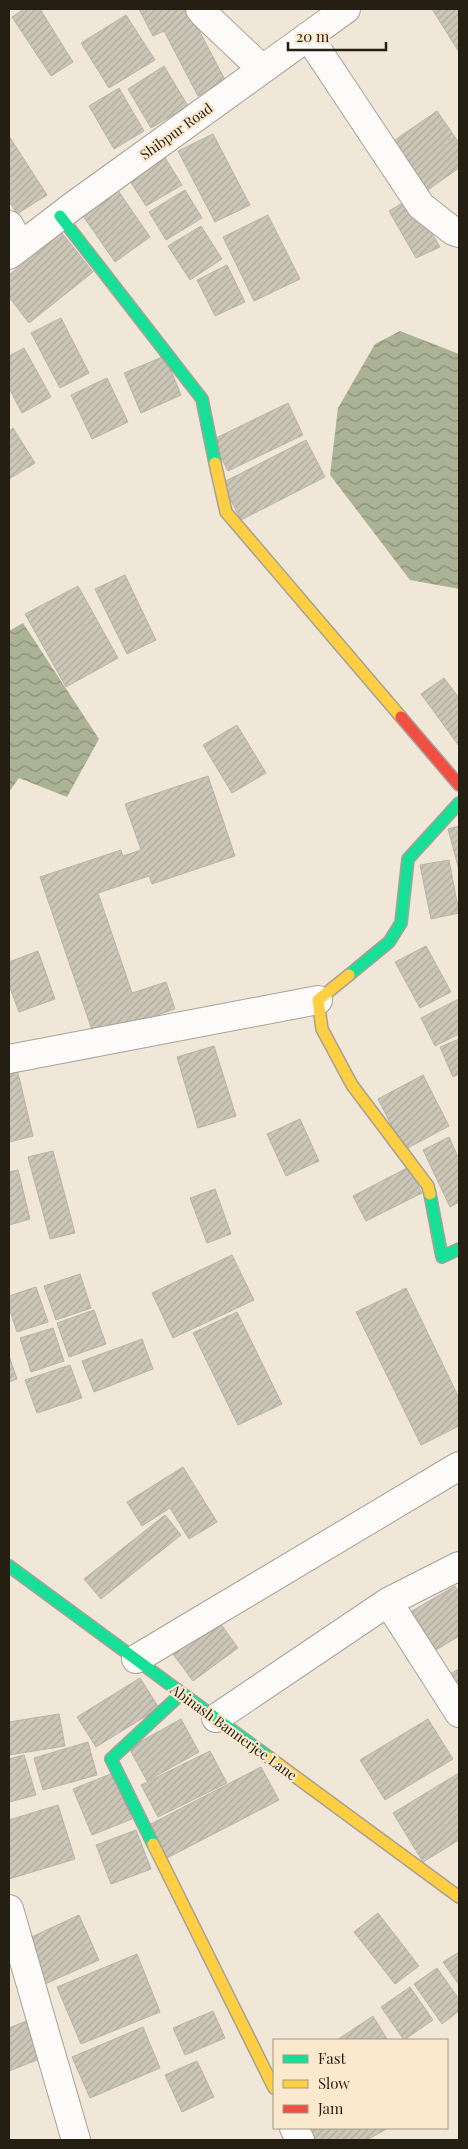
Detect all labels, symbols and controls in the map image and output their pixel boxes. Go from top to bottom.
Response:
scale bar [288,20,386,52]
text: 20 m [296,26,330,46]
street label: Shibpur Road [136,98,216,164]
street label: Abinash Bannerjee Lane [166,1679,301,1784]
legend [273,2039,448,2129]
text: Fast [318,2048,347,2068]
text: Slow [318,2073,350,2093]
text: Jam [317,2098,344,2118]

